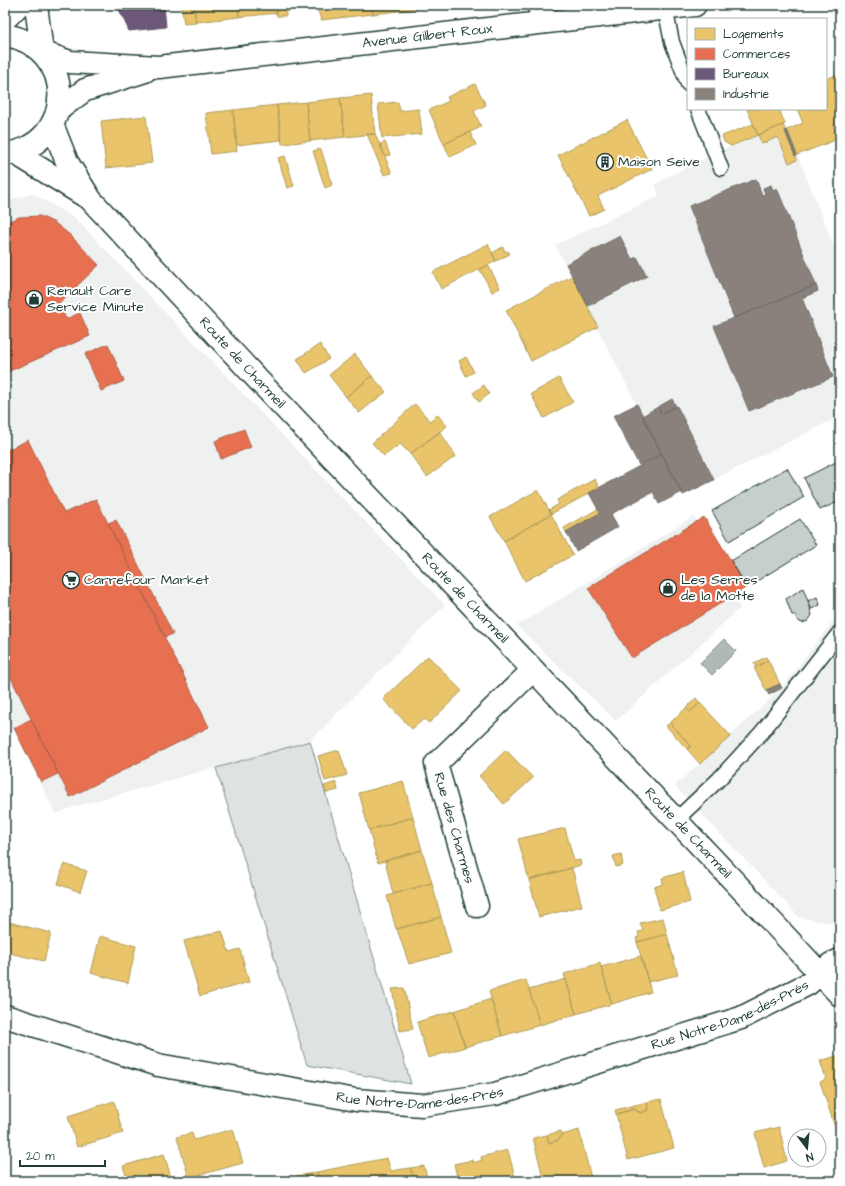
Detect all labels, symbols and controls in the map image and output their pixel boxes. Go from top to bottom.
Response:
street label: Avenue Gilbert Roux [361,18,494,53]
legend [687,18,827,110]
text: Logements [723,26,783,44]
text: Commerces [723,46,790,63]
text: Bureaux [723,66,769,83]
text: Industrie [723,86,769,103]
building icon: Maison Seive [595,152,615,172]
place label: Maison Seive [618,152,700,172]
place label: Renault Care Service Minute [47,281,144,317]
shop icon: Renault Care Service Minute [24,289,44,309]
street label: Route de Charmeil [194,312,290,413]
street label: Route de Charmeil [417,548,513,648]
supermarket icon: Carrefour Market [61,570,81,590]
place label: Carrefour Market [84,570,209,590]
place label: Les Serres de la Motte [681,570,758,606]
shop icon: Les Serres de la Motte [658,578,678,598]
street label: Rue des Charmes [429,770,479,886]
street label: Route de Charmeil [640,783,736,883]
street label: Rue Notre-Dame-des-Prés [649,975,813,1055]
street label: Rue Notre-Dame-des-Prés [334,1082,506,1115]
north arrow [787,1128,827,1168]
scale bar [20,1142,105,1168]
text: 20 m [26,1148,55,1165]
text: N [804,1149,815,1165]

